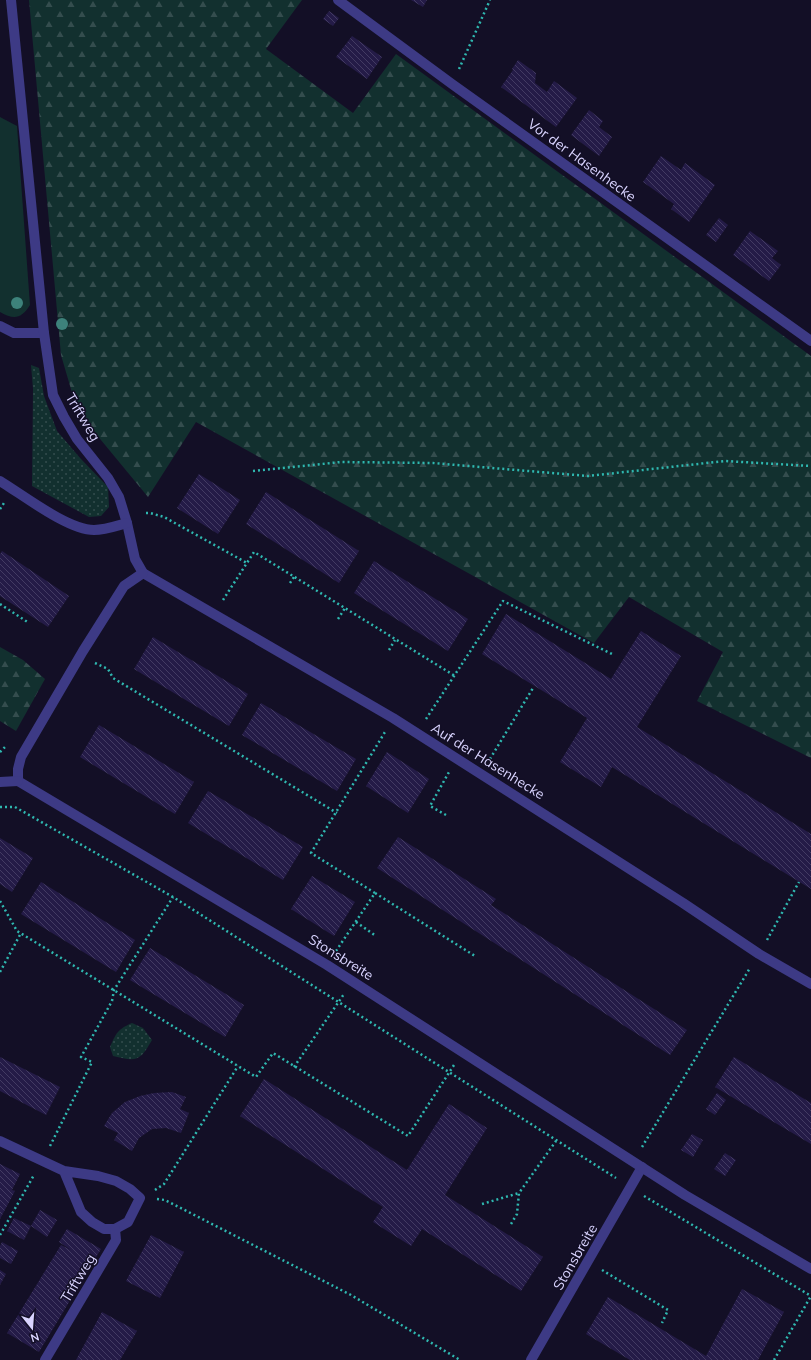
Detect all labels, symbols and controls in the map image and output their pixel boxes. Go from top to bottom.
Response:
street label: Vor der Hasenhecke [524,115,640,205]
street label: Triftweg [62,390,104,444]
street label: Auf der Hasenhecke [428,719,548,803]
street label: Stonsbreite [305,930,377,984]
street label: Stonsbreite [549,1221,601,1293]
street label: Triftweg [57,1251,99,1305]
north arrow [12,1308,52,1348]
text: N [29,1330,41,1345]

